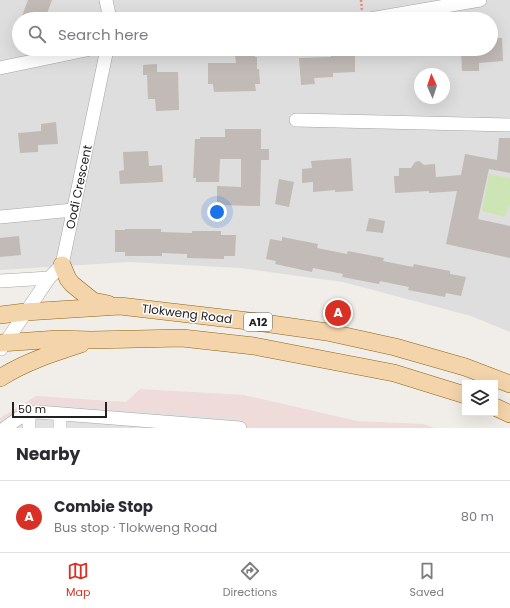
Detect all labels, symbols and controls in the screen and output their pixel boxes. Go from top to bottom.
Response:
search box [12,12,498,56]
icon: search [26,23,48,45]
text: Search here [58,24,148,45]
north arrow [414,68,450,104]
street label: Oodi Crescent [61,143,96,231]
your location [207,202,227,222]
pin: A [325,298,351,328]
street label: Tlokweng Road [141,300,233,327]
road number: A12 [244,313,272,331]
map controls [462,380,498,416]
button: layers [462,380,498,416]
scale bar [12,400,107,419]
text: 50 m [18,401,46,417]
text: Nearby [16,442,80,466]
text: Combie Stop [54,496,153,517]
text: A [24,507,34,526]
text: 80 m [461,507,494,526]
text: Bus stop · Tlokweng Road [54,518,217,537]
tab: Map [66,560,90,601]
tab: Directions [223,560,277,601]
tab: Saved [410,560,444,601]

